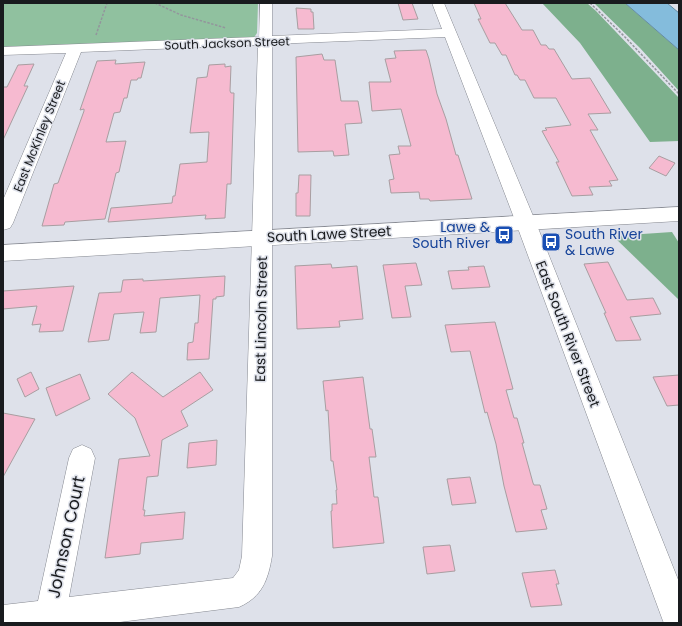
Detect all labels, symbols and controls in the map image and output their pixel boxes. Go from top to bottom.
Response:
street label: South Jackson Street [164,32,290,54]
street label: East McKinley Street [9,78,69,194]
place label: Lawe & South River [412,217,491,253]
street label: South Lawe Street [266,221,392,247]
bus stop icon: Lawe & South River [493,224,515,246]
place label: South River & Lawe [565,224,643,260]
bus stop icon: South River & Lawe [540,231,562,253]
street label: East Lincoln Street [250,256,272,382]
street label: East South River Street [531,258,605,410]
street label: Johnson Court [41,474,91,600]

